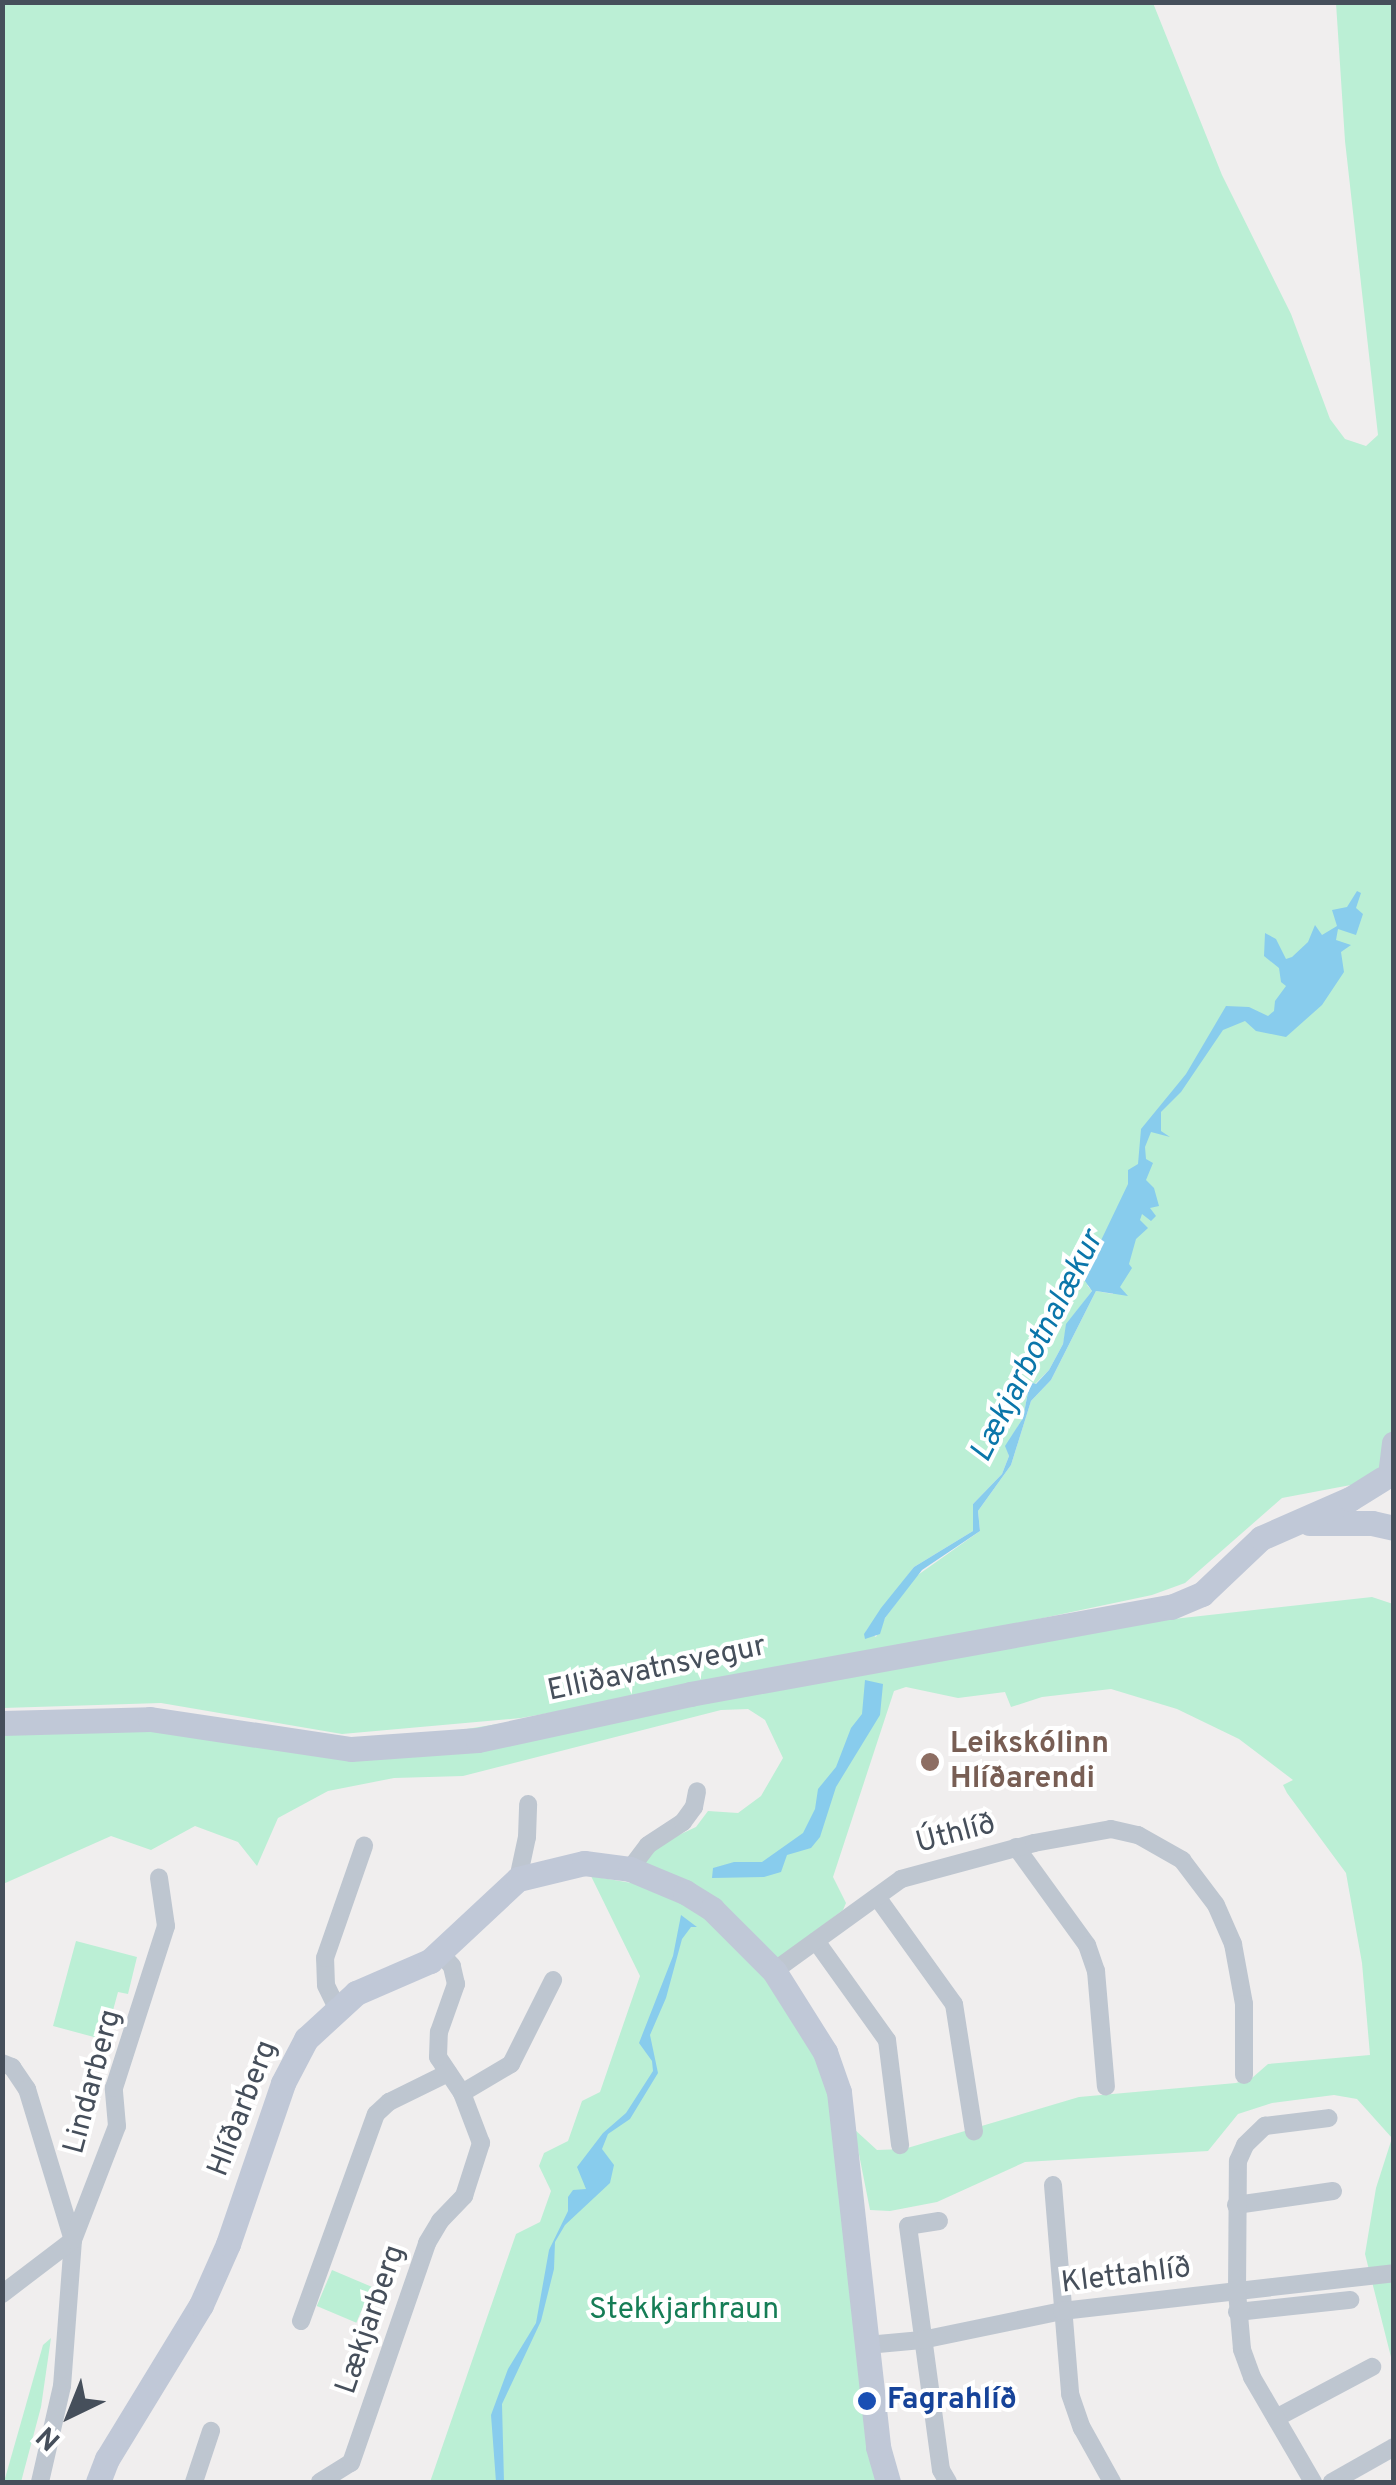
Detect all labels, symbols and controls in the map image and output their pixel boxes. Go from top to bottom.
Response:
water label: Lækjarbotnalækur [963,1225,1113,1469]
street label: Elliðavatnsvegur [545,1629,769,1711]
place label: Leikskólinn Hlíðarendi [950,1727,1109,1798]
marker: Leikskólinn Hlíðarendi [919,1751,941,1773]
street label: Úthlíð [912,1807,1000,1863]
street label: Lindarberg [57,2006,131,2158]
street label: Hlíðarberg [202,2036,286,2182]
street label: Lækjarberg [330,2241,414,2399]
street label: Klettahlíð [1059,2251,1193,2303]
park label: Stekkjarhraun [589,2293,779,2329]
north arrow [20,2365,120,2465]
place label: Fagrahlíð [887,2383,1017,2419]
marker: Fagrahlíð [856,2390,878,2412]
text: N [30,2417,69,2457]

